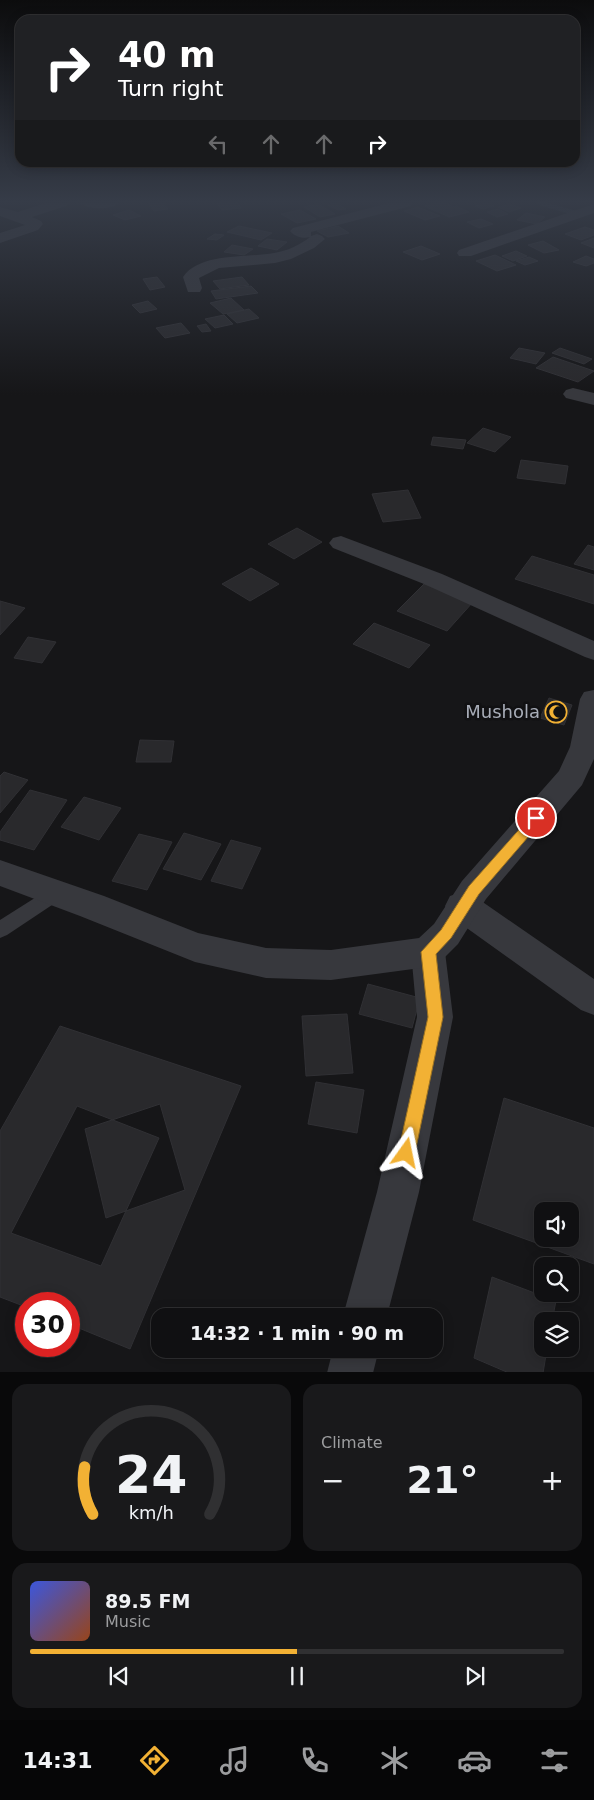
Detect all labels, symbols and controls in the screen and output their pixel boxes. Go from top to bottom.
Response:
icon: right [35,35,100,100]
text: 40 m [118,35,215,75]
text: Turn right [118,76,223,101]
icon: left [204,130,232,158]
icon: ahead [257,130,285,158]
icon: ahead [310,130,338,158]
icon: right [363,130,391,158]
mosque icon: Mushola [544,700,568,724]
place label: Mushola [465,701,540,722]
pin [515,797,557,839]
icon: arrive [522,804,550,832]
position arrow [379,1126,431,1178]
map controls [534,1202,579,1357]
button: sound [534,1202,579,1247]
button: search [534,1257,579,1302]
speed limit sign: 30 [15,1292,80,1357]
button: layers [534,1312,579,1357]
text: 14:32 · 1 min · 90 m [190,1322,404,1344]
text: Climate [321,1433,383,1452]
text: 24 [115,1445,188,1505]
text: 21° [407,1458,478,1502]
text: − [321,1464,344,1497]
text: + [541,1464,564,1497]
text: km/h [129,1502,174,1523]
text: 89.5 FM [105,1590,190,1612]
text: Music [105,1612,151,1631]
icon: previous [105,1662,133,1690]
icon: pause [283,1662,311,1690]
icon: next [461,1662,489,1690]
icon: directions [137,1743,172,1778]
icon: music [217,1743,252,1778]
icon: phone [297,1743,332,1778]
icon: climate [377,1743,412,1778]
icon: car [457,1743,492,1778]
icon: filters [537,1743,572,1778]
text: 14:31 [22,1748,92,1773]

